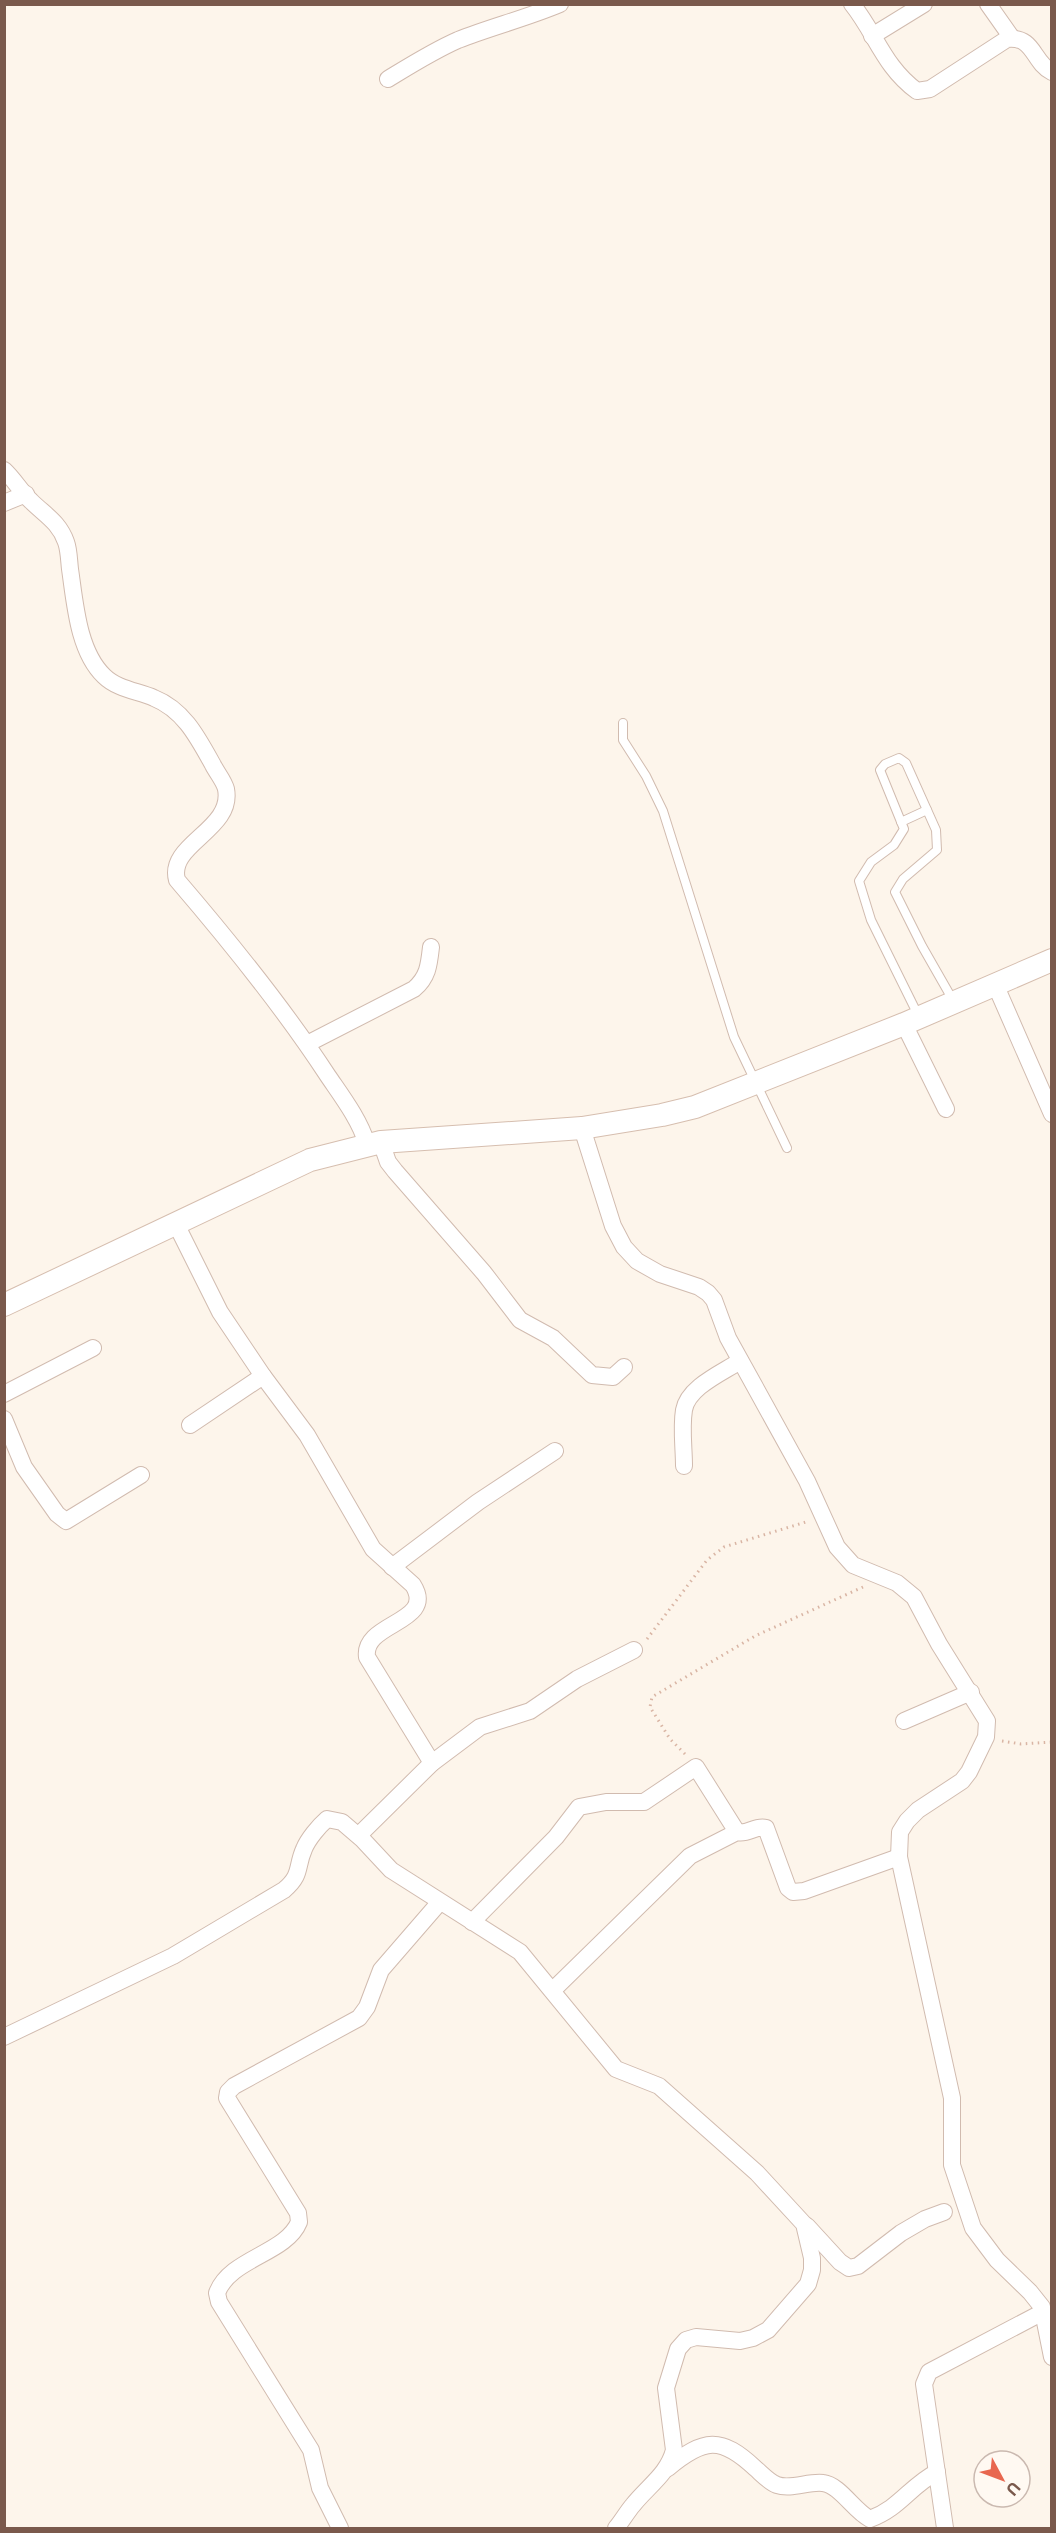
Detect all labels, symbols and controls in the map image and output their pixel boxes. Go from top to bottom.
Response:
north arrow [972,2449,1032,2509]
text: U [1002,2478,1025,2500]

